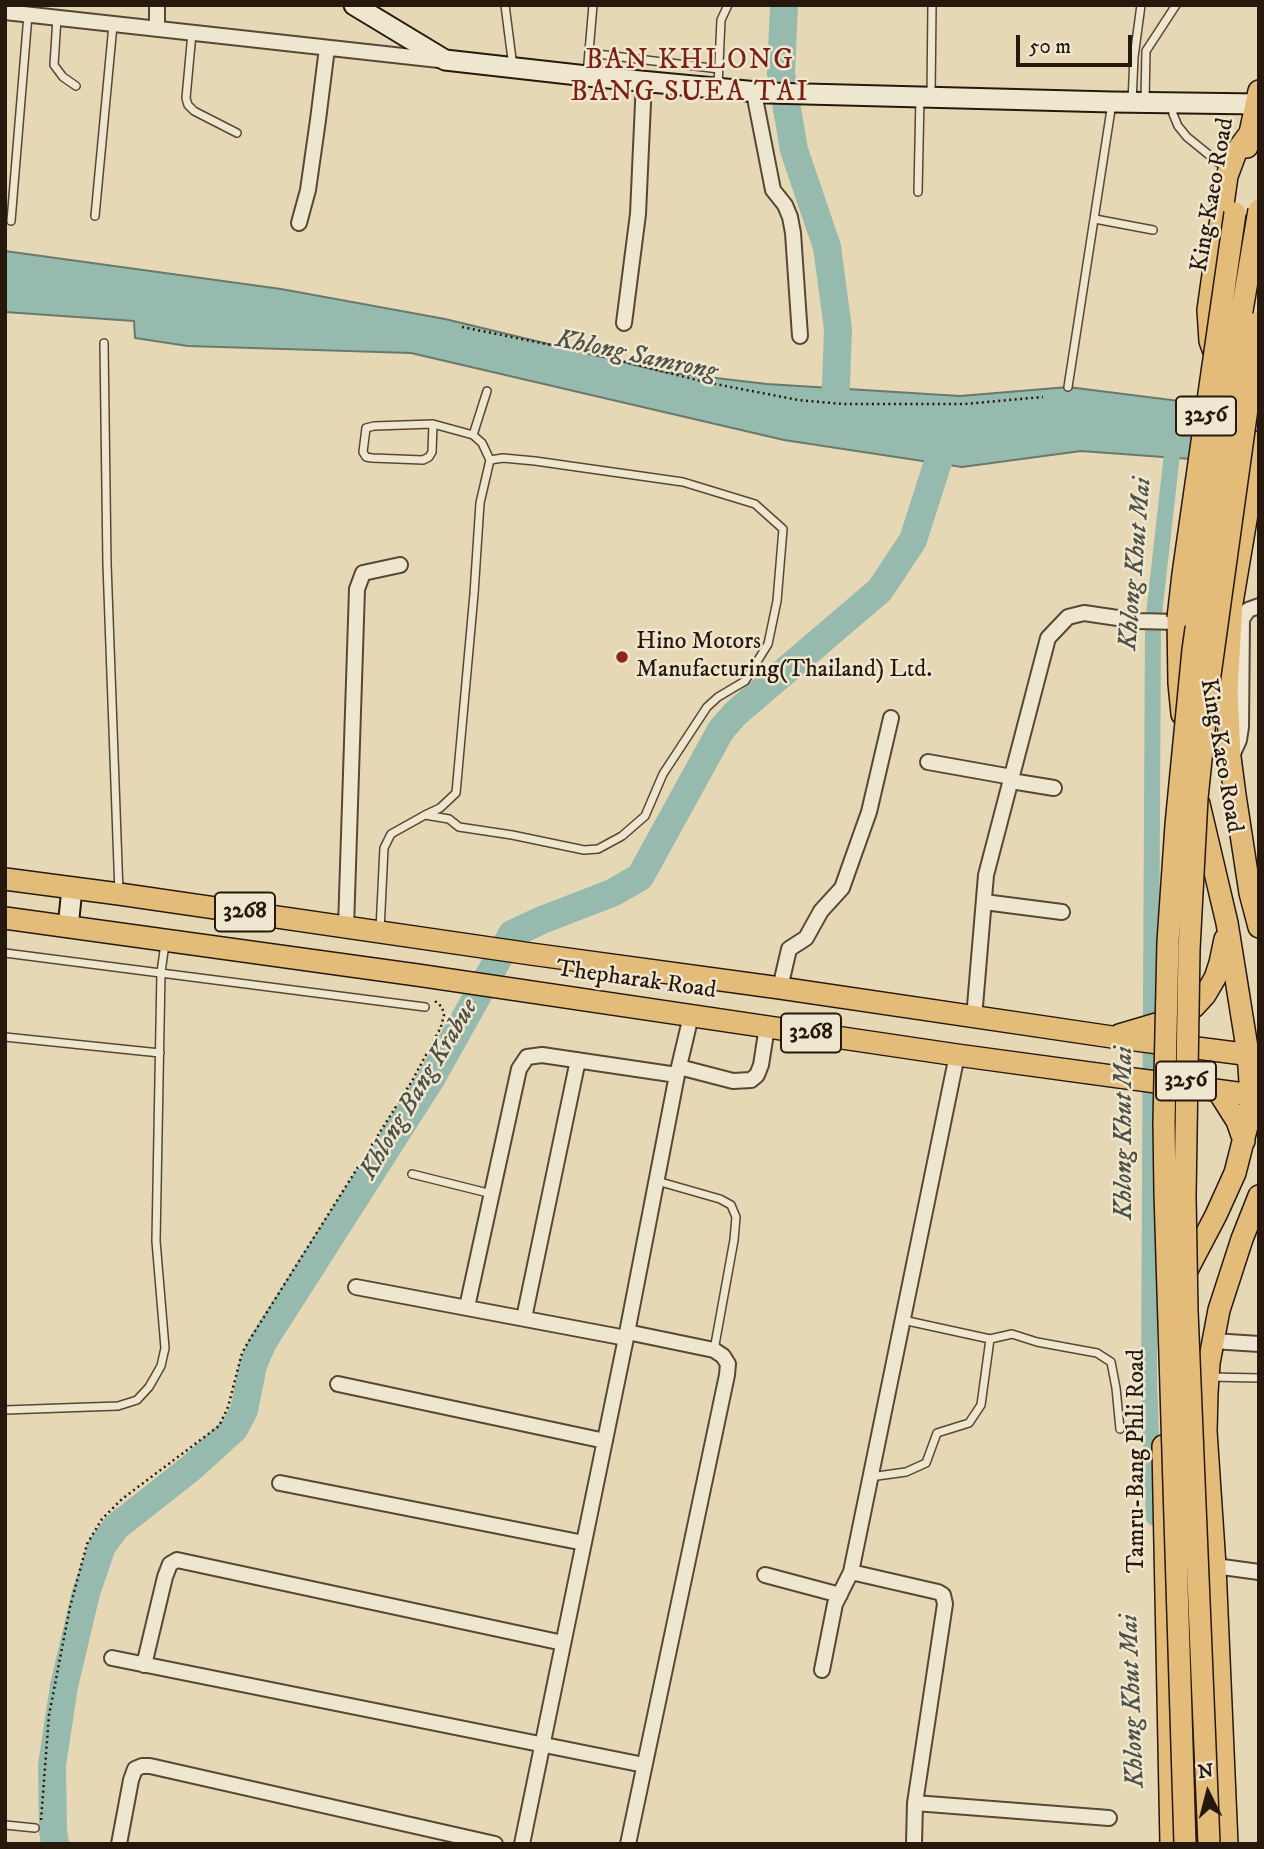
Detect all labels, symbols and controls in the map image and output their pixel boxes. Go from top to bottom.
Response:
scale bar [1019,21,1134,65]
text: 50 m [1029,34,1071,60]
district label: BAN KHLONG BANG SUEA TAI [572,45,808,111]
street label: King Kaeo Road [1186,116,1242,274]
water label: Khlong Samrong [553,325,719,389]
road number: 3256 [1176,396,1236,436]
water label: Khlong Khut Mai [1114,476,1160,652]
place label: Hino Motors Manufacturing(Thailand) Ltd. [636,629,932,685]
marker: Hino Motors Manufacturing(Thailand) Ltd. [614,649,630,665]
street label: King Kaeo Road [1192,677,1248,835]
road number: 3268 [215,892,275,931]
street label: Thepharak Road [554,956,718,1006]
water label: Khlong Bang Krabue [354,994,486,1186]
road number: 3268 [781,1014,841,1052]
water label: Khlong Khut Mai [1110,1046,1142,1220]
road number: 3256 [1156,1062,1216,1100]
street label: Tamru-Bang Phli Road [1124,1349,1152,1573]
water label: Khlong Khut Mai [1115,1614,1153,1788]
north arrow [1173,1758,1243,1828]
text: N [1197,1759,1215,1784]

